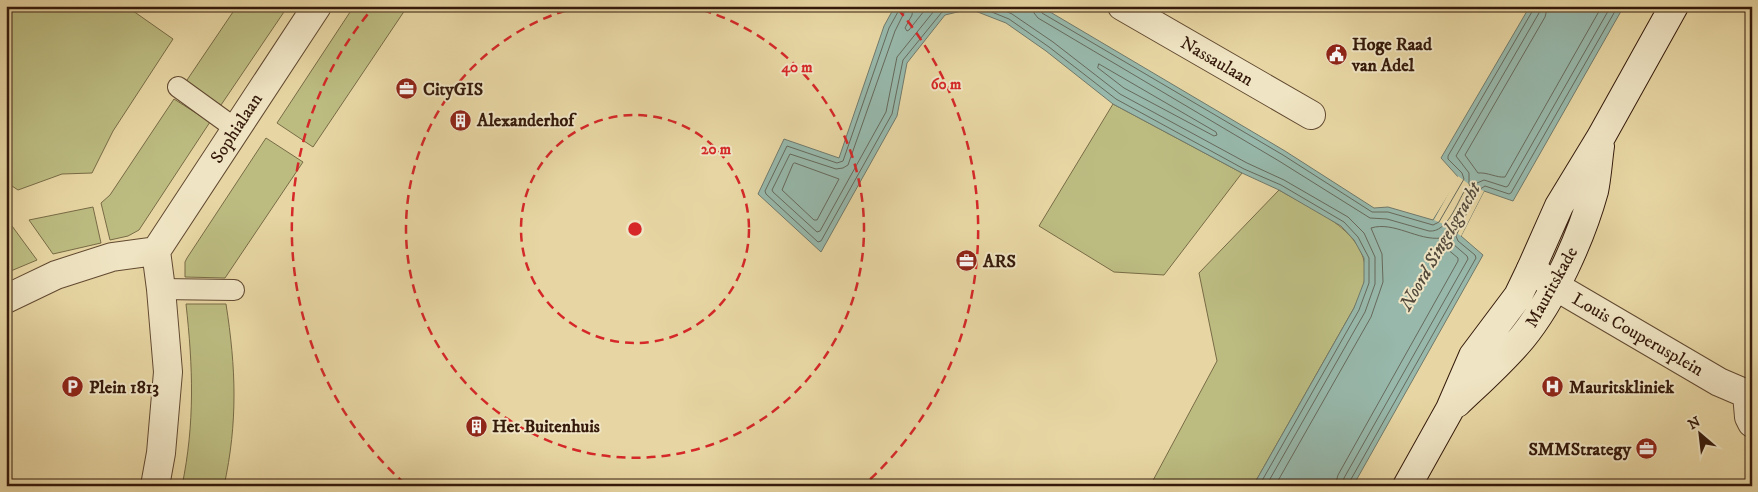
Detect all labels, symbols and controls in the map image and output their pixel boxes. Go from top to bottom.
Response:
street label: Nassaulaan [1176,32,1257,92]
place label: Hoge Raad van Adel [1351,34,1433,77]
public building icon: Hoge Raad van Adel [1324,42,1348,66]
text: 40 m [780,58,813,77]
text: 60 m [931,75,962,94]
office icon: CityGIS [395,77,419,101]
place label: CityGIS [423,79,483,101]
street label: Sophialaan [206,89,268,168]
building icon: Alexanderhof [449,108,473,132]
place label: Alexanderhof [476,110,577,132]
text: 20 m [701,140,732,159]
water label: Noord Singelsgracht [1394,178,1487,316]
centre of rings [626,220,644,238]
street label: Mauritskade [1521,243,1583,332]
office icon: ARS [955,249,979,273]
place label: ARS [982,251,1016,273]
street label: Louis Couperusplein [1568,288,1708,382]
parking icon: Plein 1813 [61,375,85,399]
hospital icon: Mauritskliniek [1541,375,1565,399]
place label: Plein 1813 [89,377,159,399]
place label: Mauritskliniek [1569,377,1675,399]
north arrow [1676,410,1726,460]
text: N [1685,413,1704,434]
building icon: Het Buitenhuis [464,414,488,438]
place label: Het Buitenhuis [492,416,600,438]
office icon: SMMStrategy [1635,437,1659,461]
place label: SMMStrategy [1528,439,1631,461]

